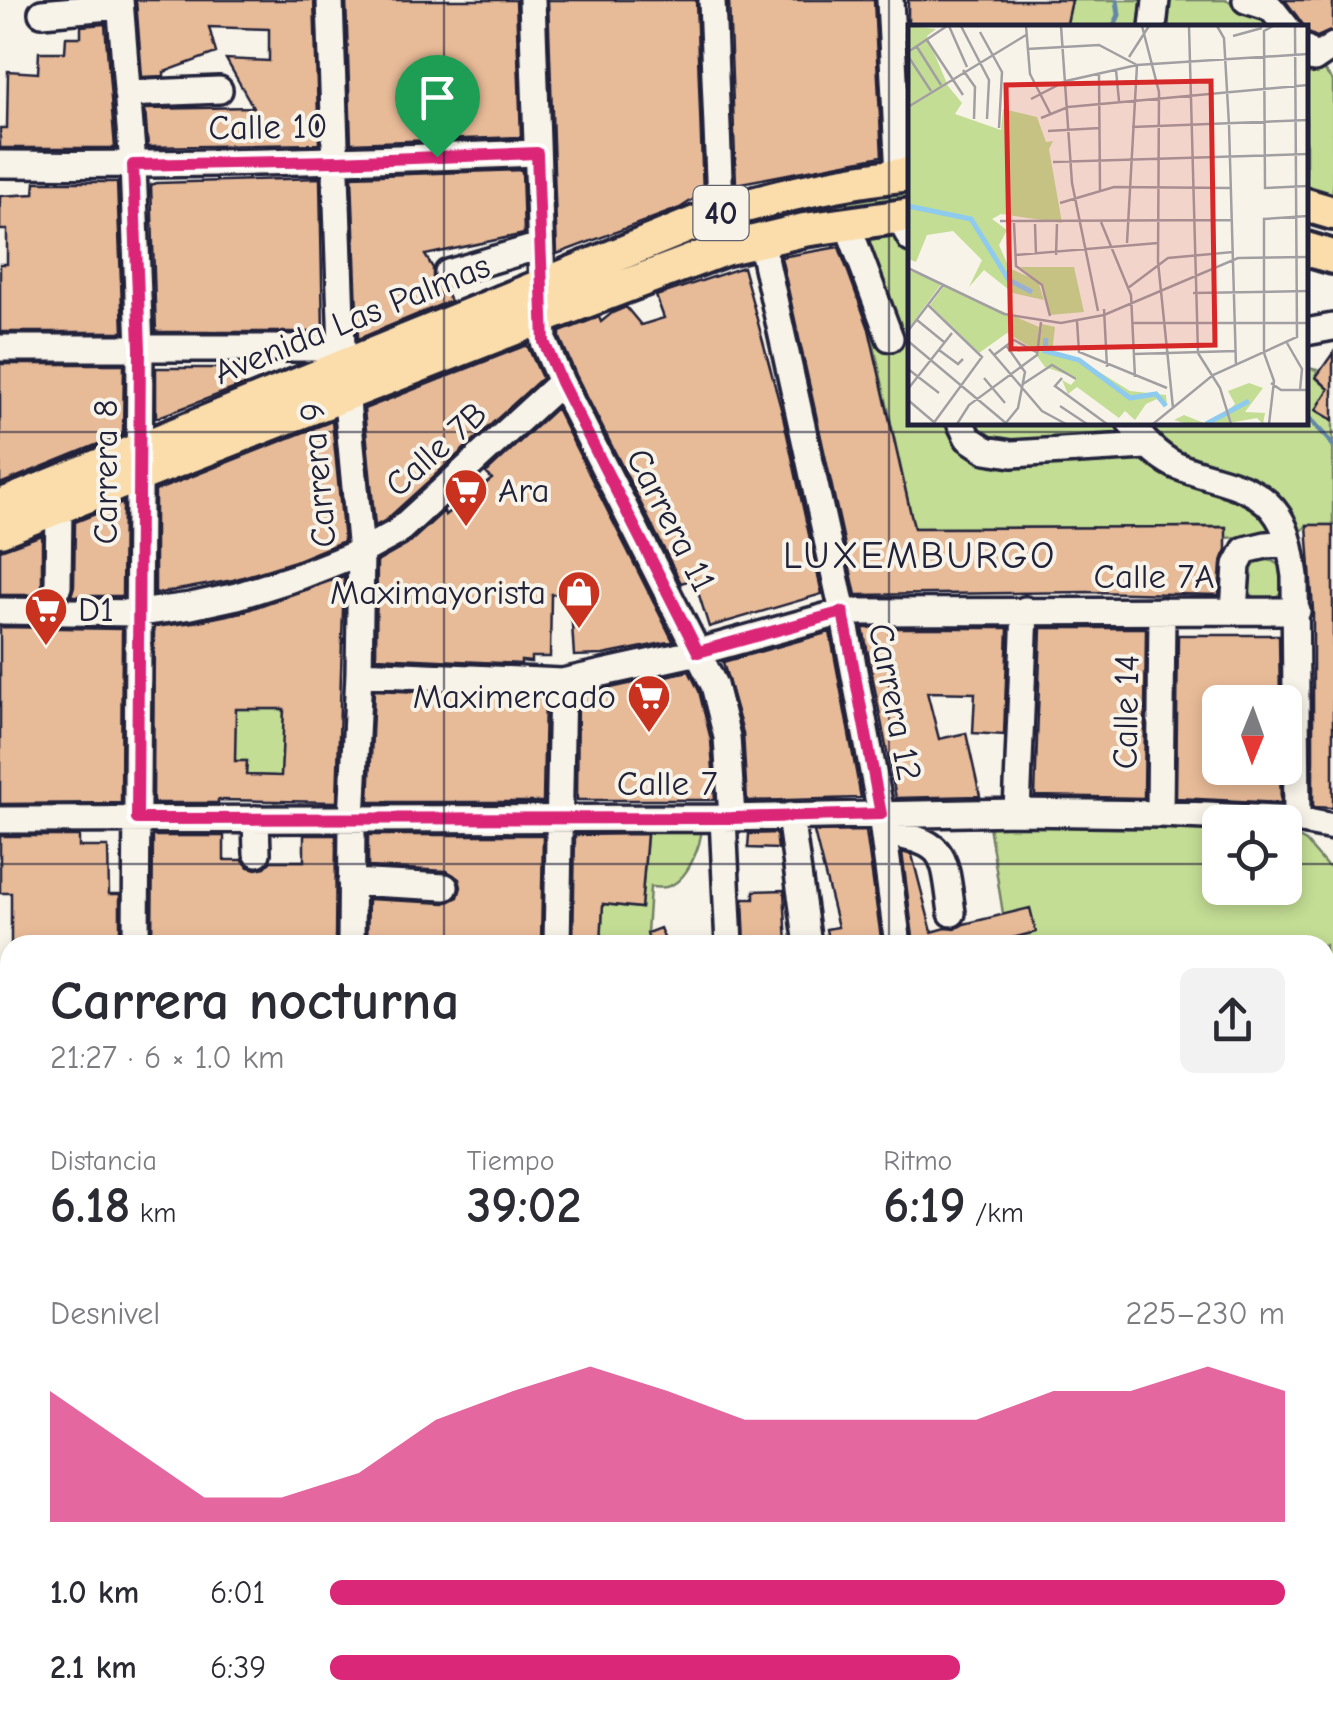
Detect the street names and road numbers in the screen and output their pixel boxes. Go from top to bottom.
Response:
street label: Calle 10 [208,105,328,149]
road number: 40 [694,186,748,240]
street label: Avenida Las Palmas [208,245,496,393]
street label: Calle 7B [377,393,495,505]
street label: Carrera 8 [85,399,126,545]
street label: Carrera 9 [291,401,345,549]
street label: Carrera 11 [618,442,724,598]
street label: Calle 7A [1094,556,1215,597]
street label: Carrera 12 [860,620,930,784]
street label: Calle 14 [1105,654,1147,770]
street label: Calle 7 [617,763,717,804]

